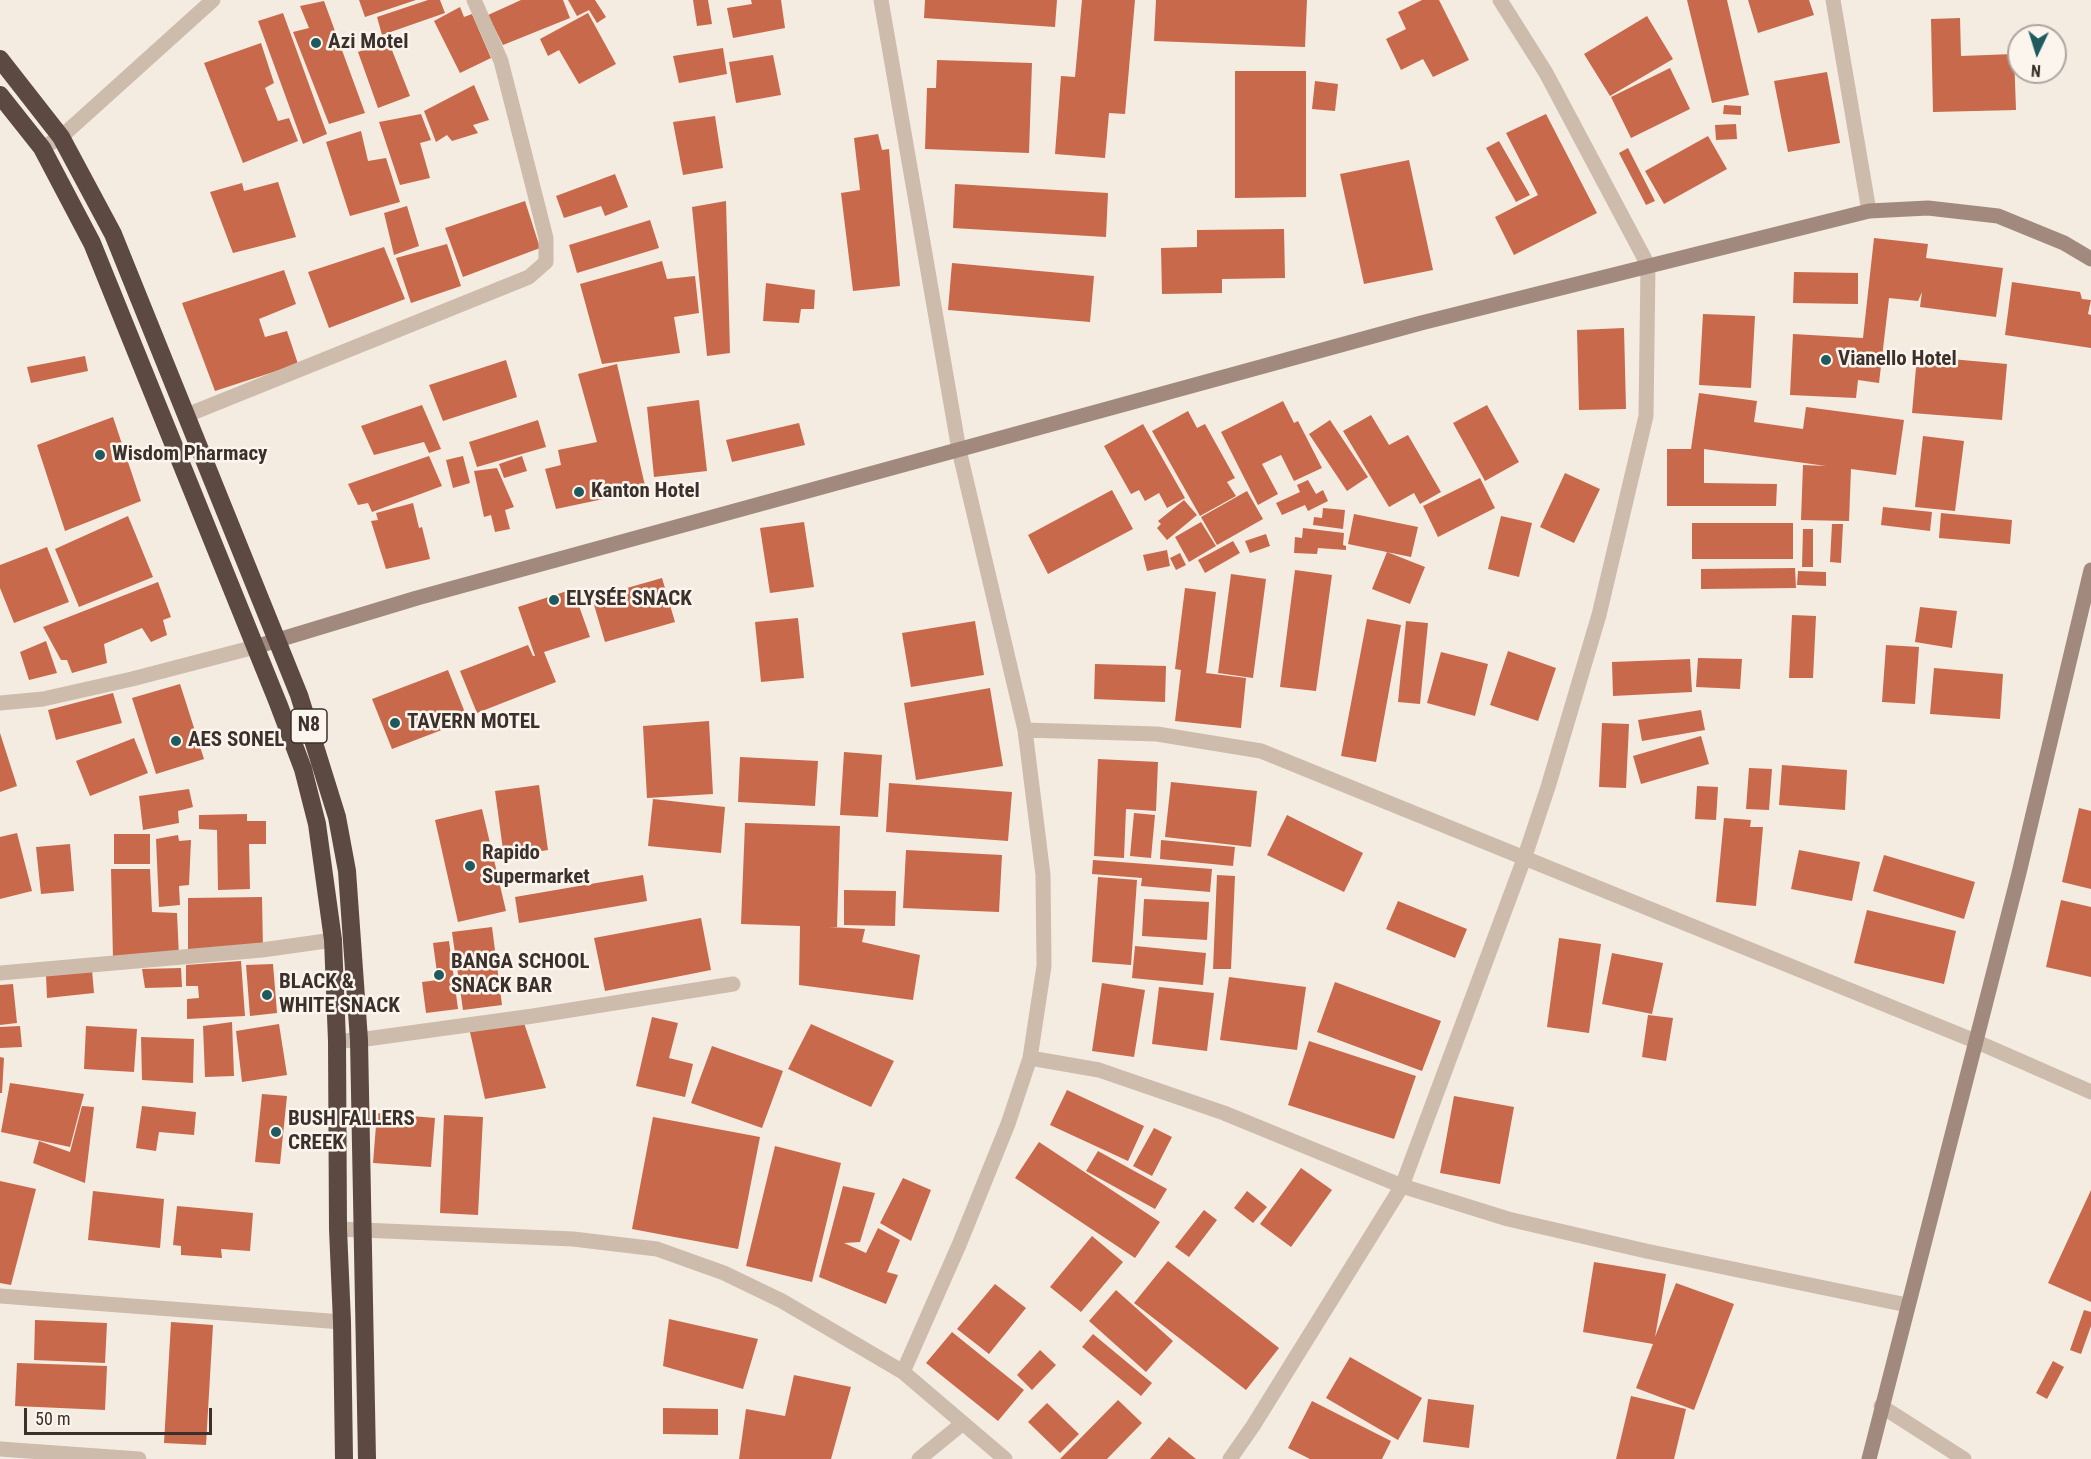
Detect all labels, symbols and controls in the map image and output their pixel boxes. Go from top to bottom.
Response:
north arrow [2007,24,2067,84]
place label: Azi Motel [328,30,408,56]
marker: Azi Motel [309,36,323,50]
text: N [2030,61,2041,80]
place label: Vianello Hotel [1838,347,1957,373]
marker: Vianello Hotel [1819,353,1833,367]
place label: Wisdom Pharmacy [112,442,267,468]
marker: Wisdom Pharmacy [93,448,107,462]
place label: Kanton Hotel [591,479,700,505]
marker: Kanton Hotel [572,485,586,499]
place label: ELYSÉE SNACK [566,587,692,613]
marker: ELYSÉE SNACK [547,593,561,607]
road number: N8 [291,709,327,743]
place label: TAVERN MOTEL [407,710,540,736]
marker: TAVERN MOTEL [388,716,402,730]
place label: AES SONEL [188,728,284,754]
marker: AES SONEL [169,734,183,748]
place label: Rapido Supermarket [482,841,590,891]
marker: Rapido Supermarket [463,859,477,873]
place label: BANGA SCHOOL SNACK BAR [451,950,589,1000]
marker: BANGA SCHOOL SNACK BAR [432,968,446,982]
place label: BLACK & WHITE SNACK [279,970,400,1020]
marker: BLACK & WHITE SNACK [260,988,274,1002]
place label: BUSH FALLERS CREEK [288,1107,415,1157]
marker: BUSH FALLERS CREEK [269,1125,283,1139]
scale bar [27,1396,214,1434]
text: 50 m [35,1408,70,1429]

